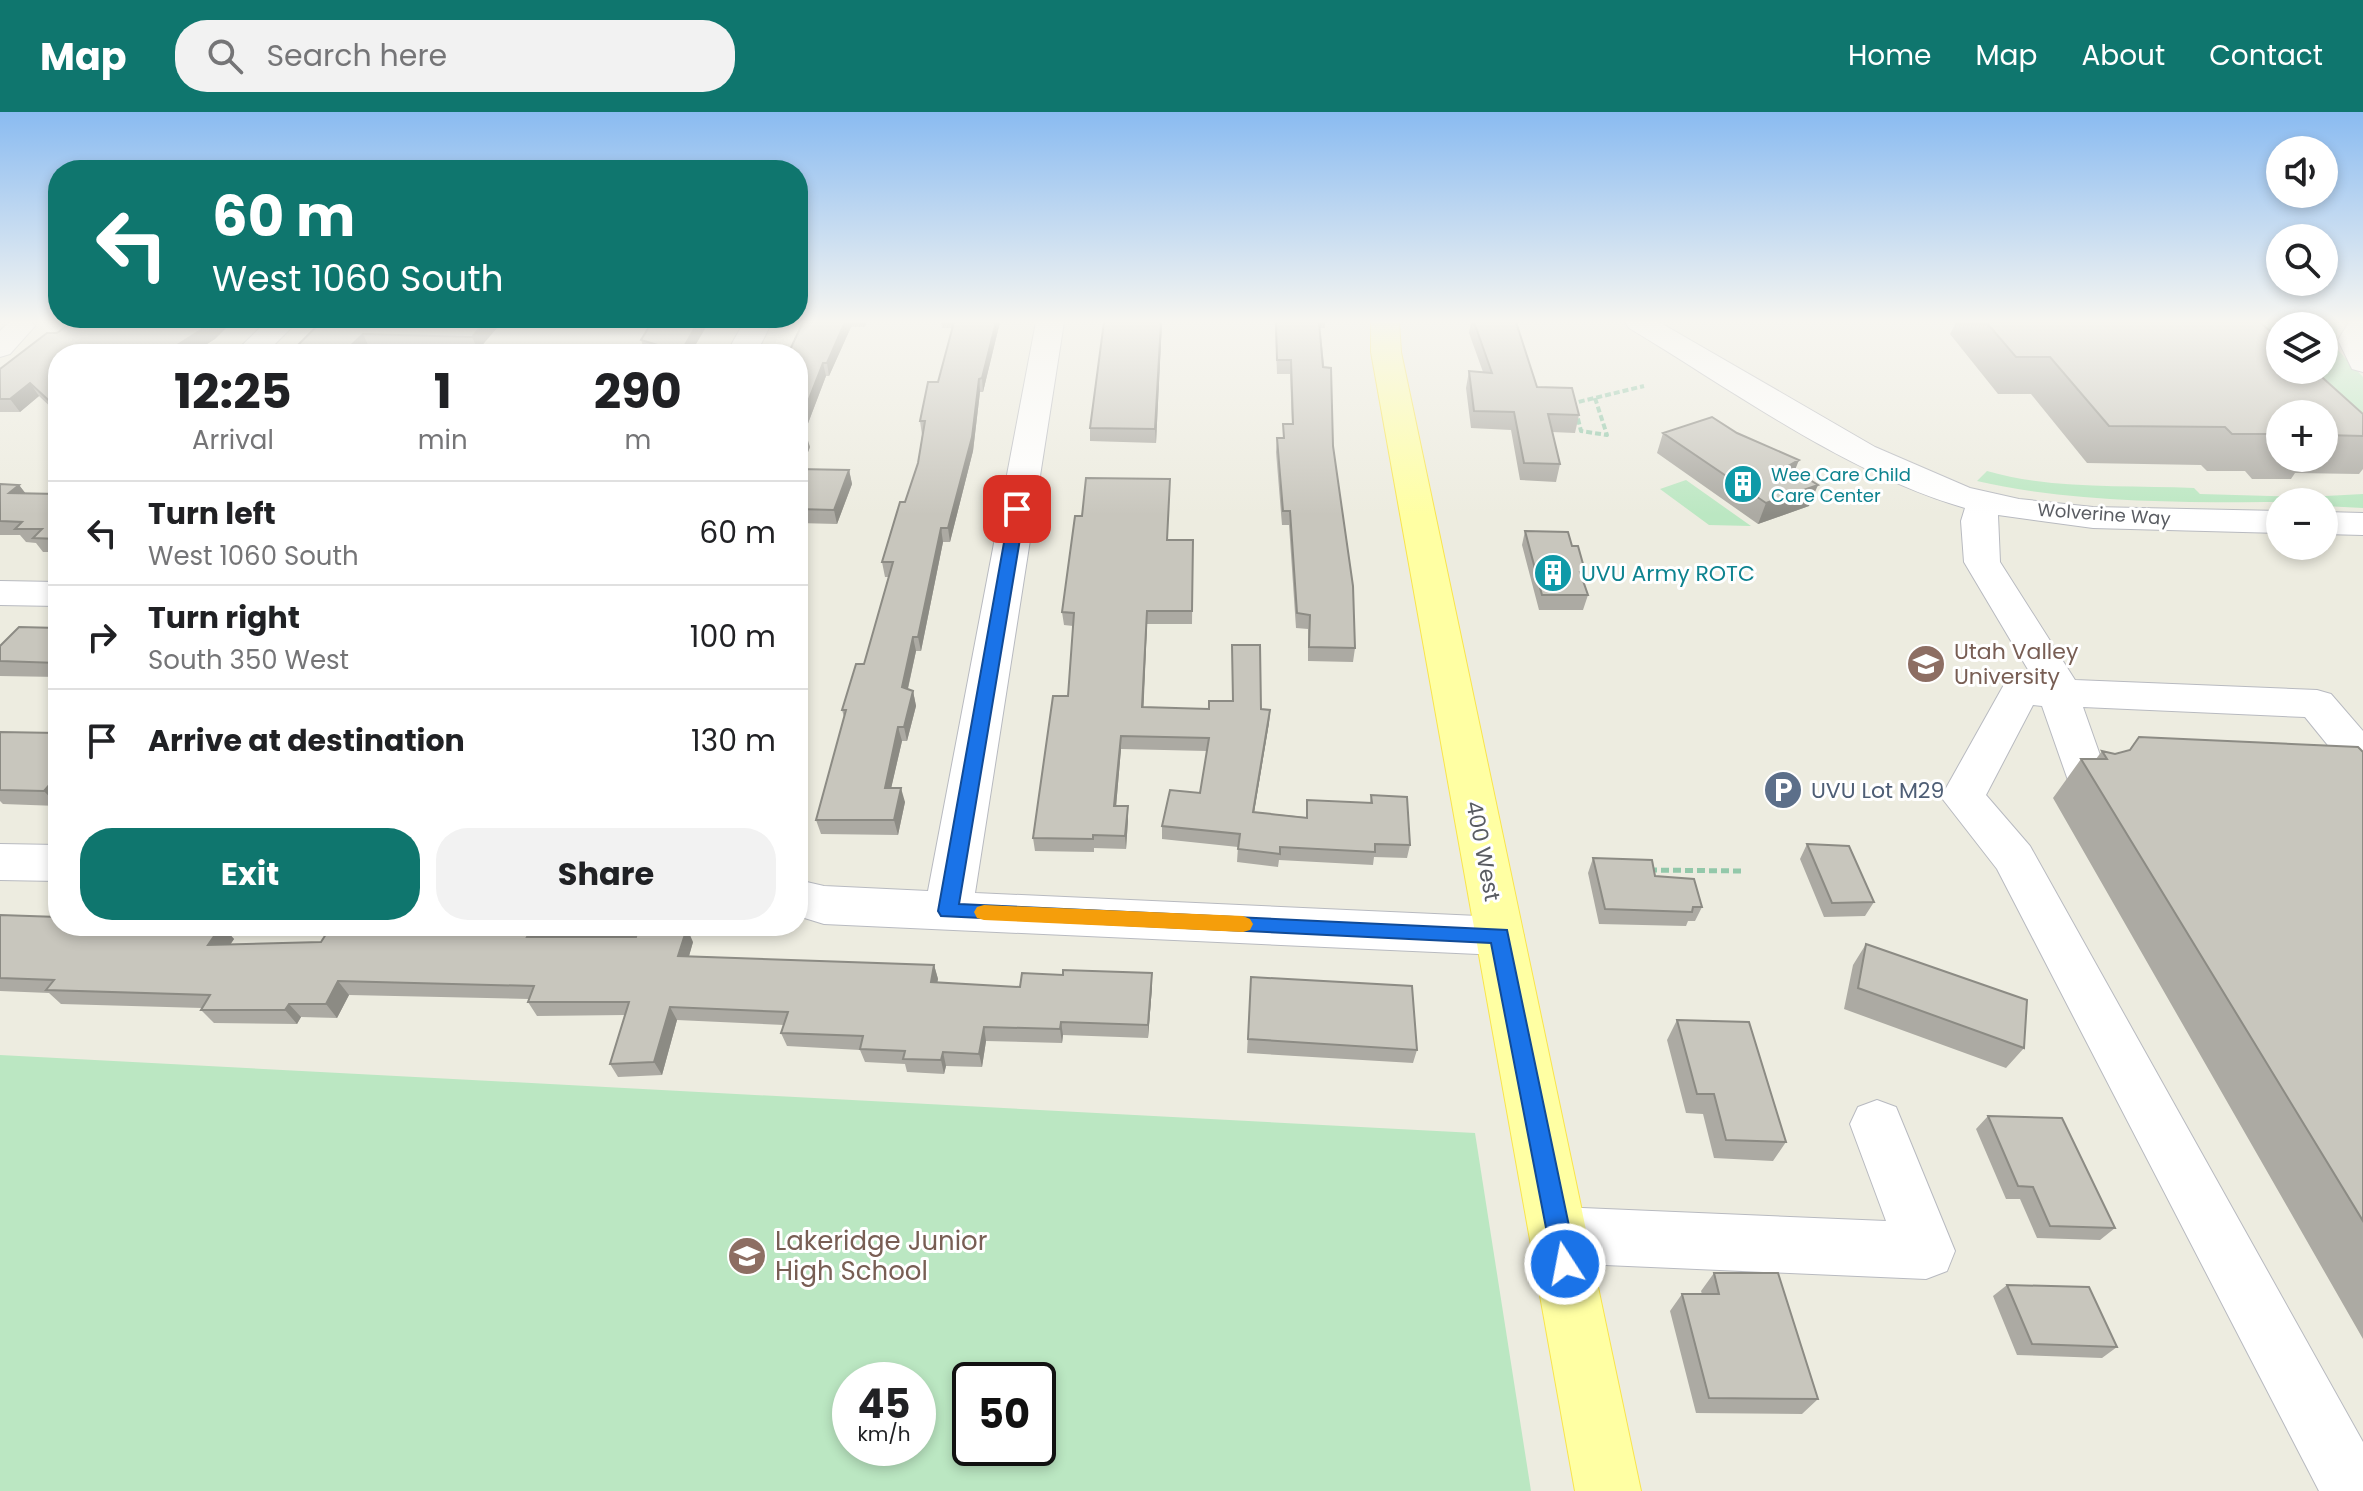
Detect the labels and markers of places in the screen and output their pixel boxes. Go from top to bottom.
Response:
place label: Wee Care Child Care Center [1771,462,1911,508]
building icon: Wee Care Child Care Center [1722,463,1764,505]
pin [983,475,1051,543]
building icon: UVU Army ROTC [1532,552,1574,594]
place label: UVU Army ROTC [1581,558,1755,589]
place label: Utah Valley University [1954,636,2079,692]
school or university icon: Utah Valley University [1905,643,1947,685]
parking icon: UVU Lot M29 [1762,769,1804,811]
place label: UVU Lot M29 [1811,775,1944,806]
place label: Lakeridge Junior High School [775,1223,987,1289]
school or university icon: Lakeridge Junior High School [726,1235,768,1277]

